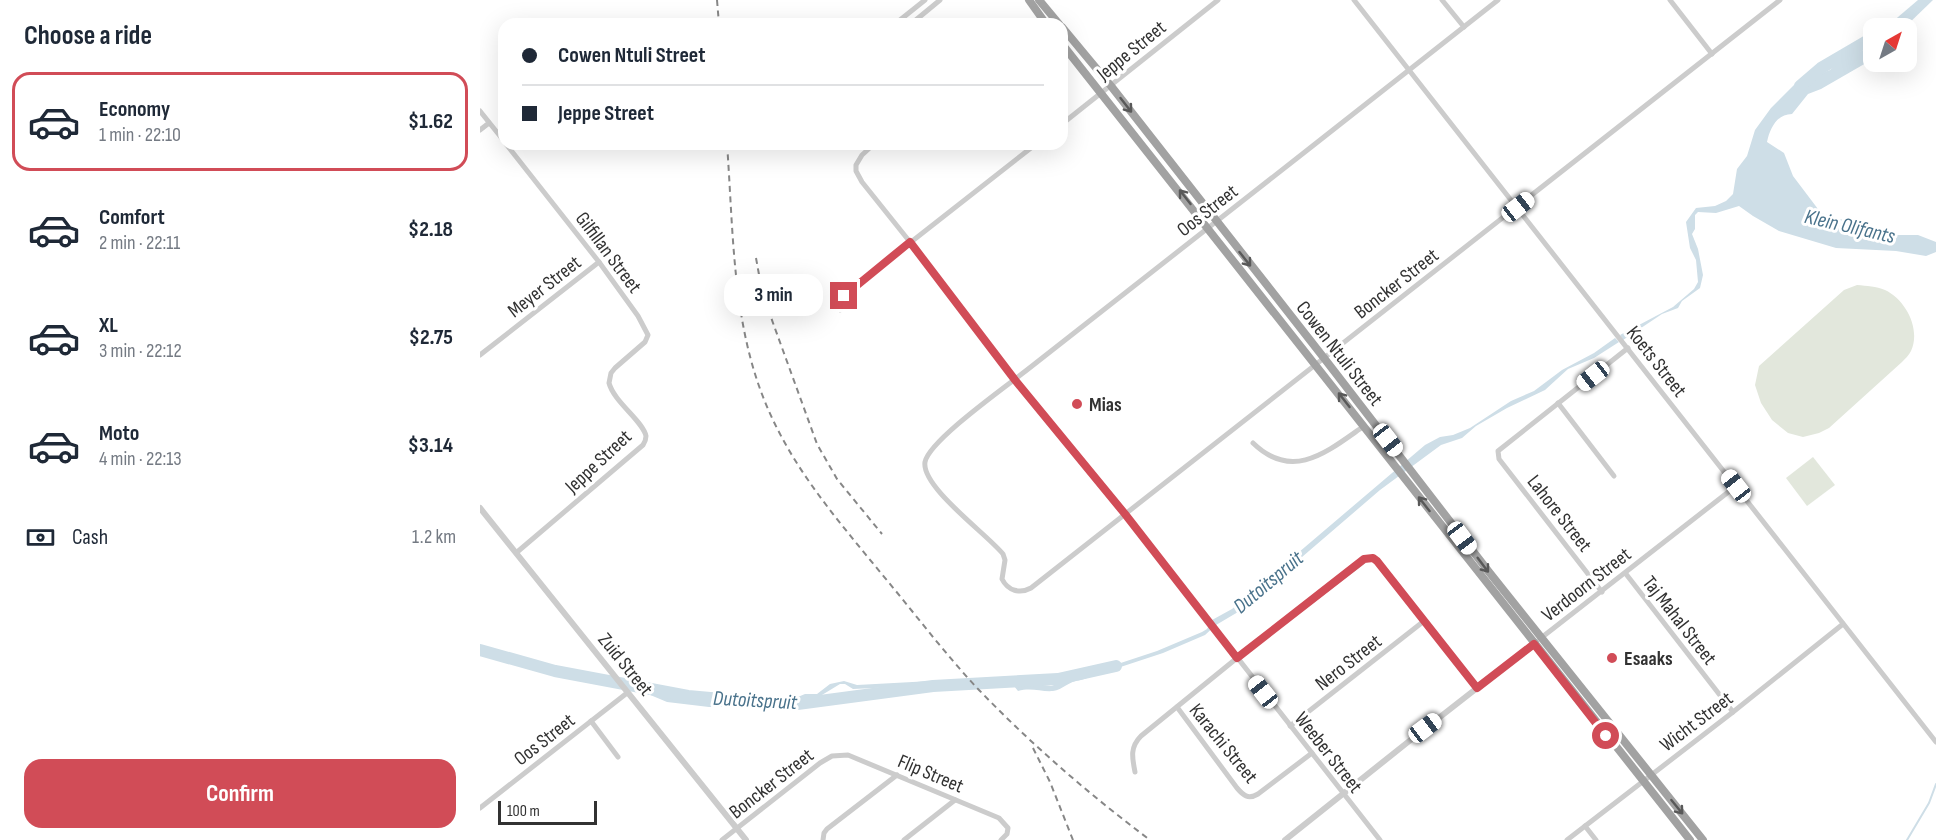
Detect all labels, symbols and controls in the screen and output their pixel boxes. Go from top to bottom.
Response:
street label: Jeppe Street [1091,16,1171,87]
north arrow [1863,18,1917,72]
map controls [1863,18,1917,72]
text: Choose a ride [24,20,152,52]
text: Cowen Ntuli Street [558,42,705,69]
icon: car [27,95,81,149]
text: Economy [99,96,170,123]
one-way arrow [1119,97,1132,113]
text: Jeppe Street [558,100,654,127]
text: $1.62 [408,108,453,135]
text: 1 min · 22:10 [99,123,181,147]
street label: Oos Street [1172,180,1243,242]
one-way arrow [1178,189,1191,205]
car [1498,189,1538,225]
icon: car [27,203,81,257]
text: Comfort [99,204,165,231]
water label: Klein Olifants [1802,204,1898,249]
street label: Gilfillan Street [570,207,646,298]
text: $2.18 [408,216,453,243]
text: 2 min · 22:11 [99,231,180,255]
street label: Boncker Street [1350,243,1444,324]
street label: Meyer Street [503,251,586,323]
one-way arrow [1239,251,1252,267]
callout: 3 min [724,275,823,317]
route end [830,282,857,309]
text: 3 min [754,283,793,307]
street label: Cowen Ntuli Street [1291,296,1388,411]
icon: car [27,311,81,365]
text: XL [99,312,118,339]
street label: Koets Street [1621,321,1691,402]
text: $2.75 [409,324,453,351]
text: 3 min · 22:12 [99,339,182,363]
car [1573,358,1613,394]
one-way arrow [1337,392,1350,408]
place label: Mias [1089,393,1122,417]
marker: Mias [1070,397,1084,411]
icon: car [27,419,81,473]
text: Moto [99,420,139,447]
car [1370,420,1406,460]
street label: Jeppe Street [560,425,637,499]
text: $3.14 [408,432,453,459]
text: 4 min · 22:13 [99,447,182,471]
car [1718,466,1754,506]
street label: Lahore Street [1522,470,1597,557]
one-way arrow [1417,496,1430,512]
car [1444,518,1480,558]
icon: cash [24,521,57,554]
text: Cash [72,524,108,551]
text: 1.2 km [412,525,456,549]
street label: Verdoorn Street [1537,543,1636,627]
water label: Dutoitspruit [1228,545,1309,619]
one-way arrow [1477,557,1490,573]
street label: Taj Mahal Street [1637,571,1721,670]
street label: Zuid Street [593,628,658,701]
street label: Nero Street [1311,630,1386,696]
place label: Esaaks [1624,647,1673,671]
marker: Esaaks [1605,651,1619,665]
car [1245,672,1281,712]
water label: Dutoitspruit [712,686,798,715]
street label: Wicht Street [1655,687,1738,757]
street label: Karachi Street [1184,699,1263,788]
street label: Weeber Street [1289,707,1367,798]
street label: Oos Street [509,709,580,771]
car [1405,710,1445,746]
route start [1592,722,1619,749]
street label: Boncker Street [725,743,819,824]
street label: Flip Street [894,749,967,798]
button: Confirm [24,759,456,828]
scale bar [498,798,597,826]
one-way arrow [1671,799,1684,815]
text: 100 m [507,802,540,821]

